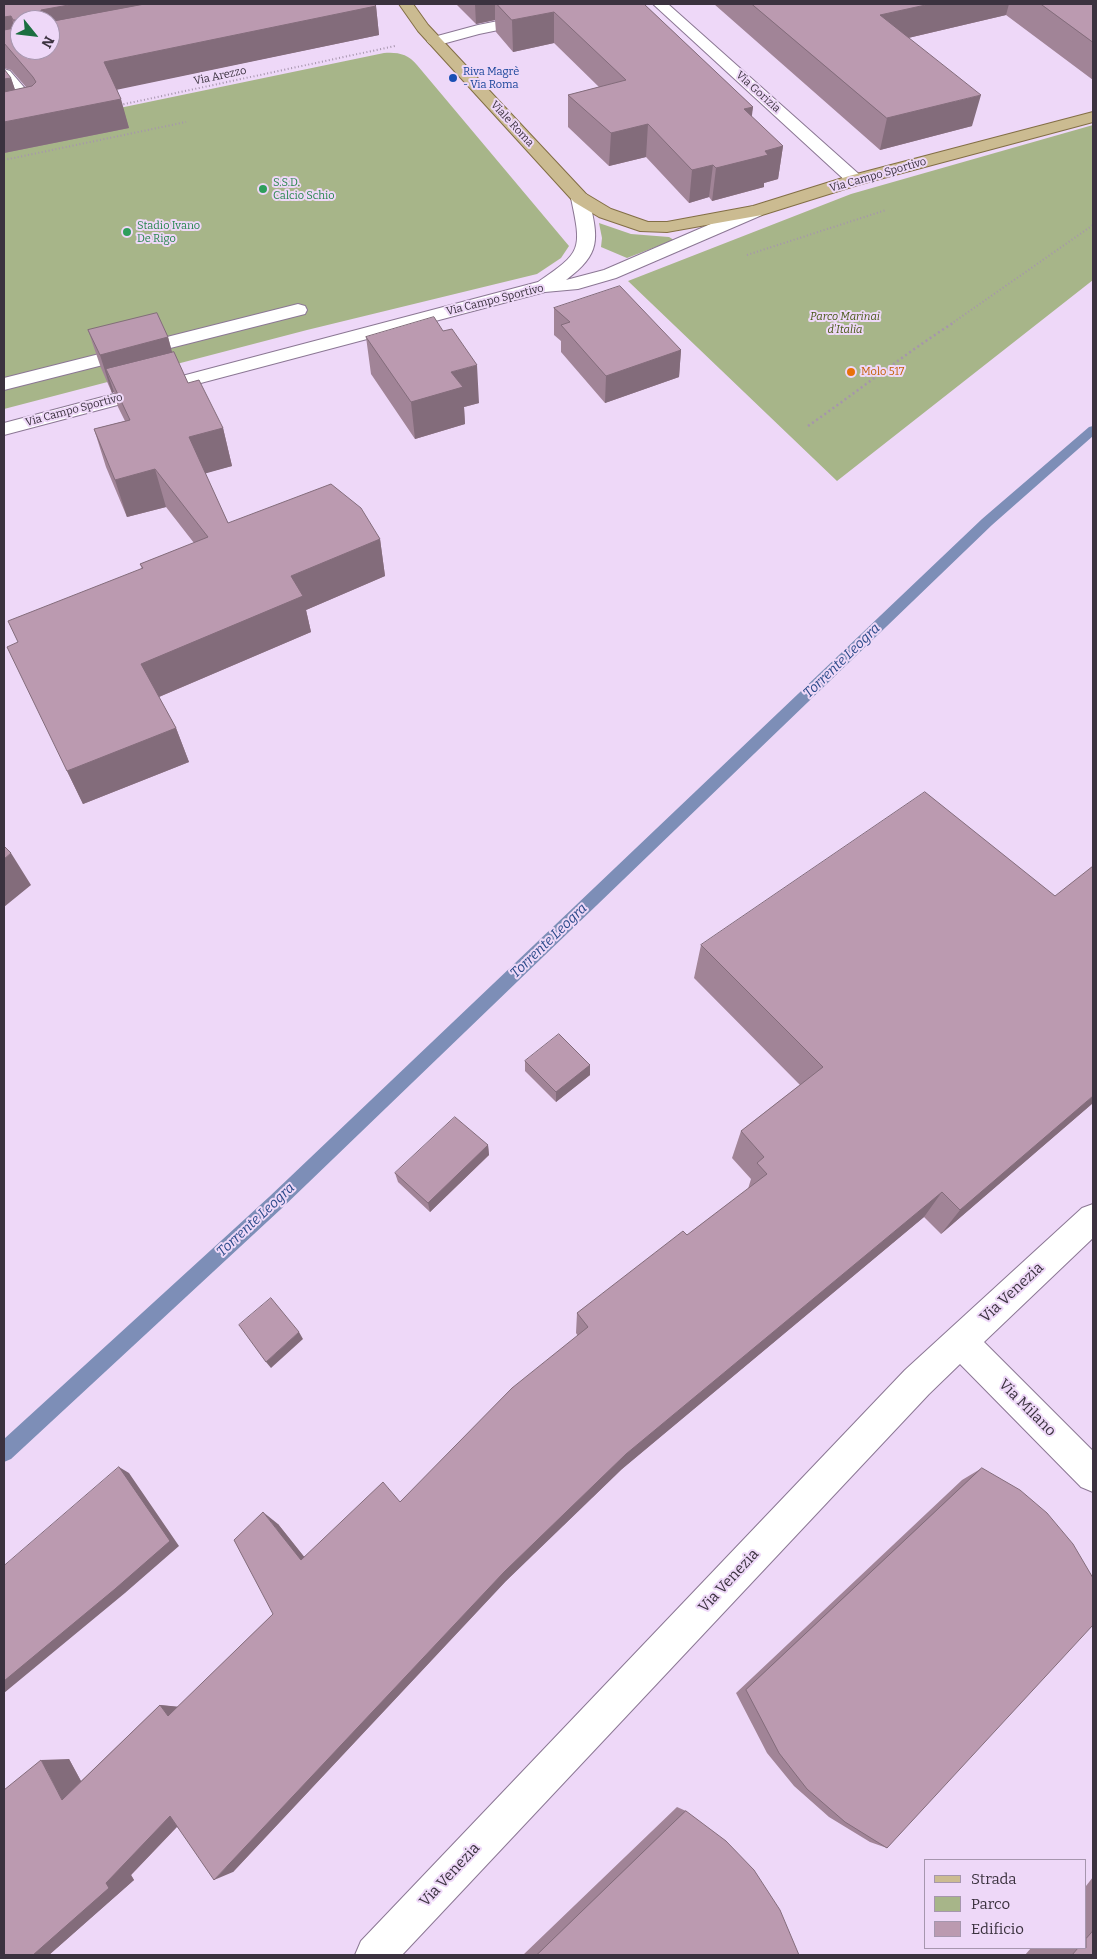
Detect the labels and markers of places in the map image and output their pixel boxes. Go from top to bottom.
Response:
place label: Riva Magrè - Via Roma [463,65,519,91]
marker: Riva Magrè - Via Roma [447,72,459,84]
place label: S.S.D. Calcio Schio [273,176,335,202]
marker: S.S.D. Calcio Schio [257,183,269,195]
place label: Stadio Ivano De Rigo [137,219,200,245]
marker: Stadio Ivano De Rigo [121,226,133,238]
place label: Molo 517 [861,365,904,379]
marker: Molo 517 [845,366,857,378]

